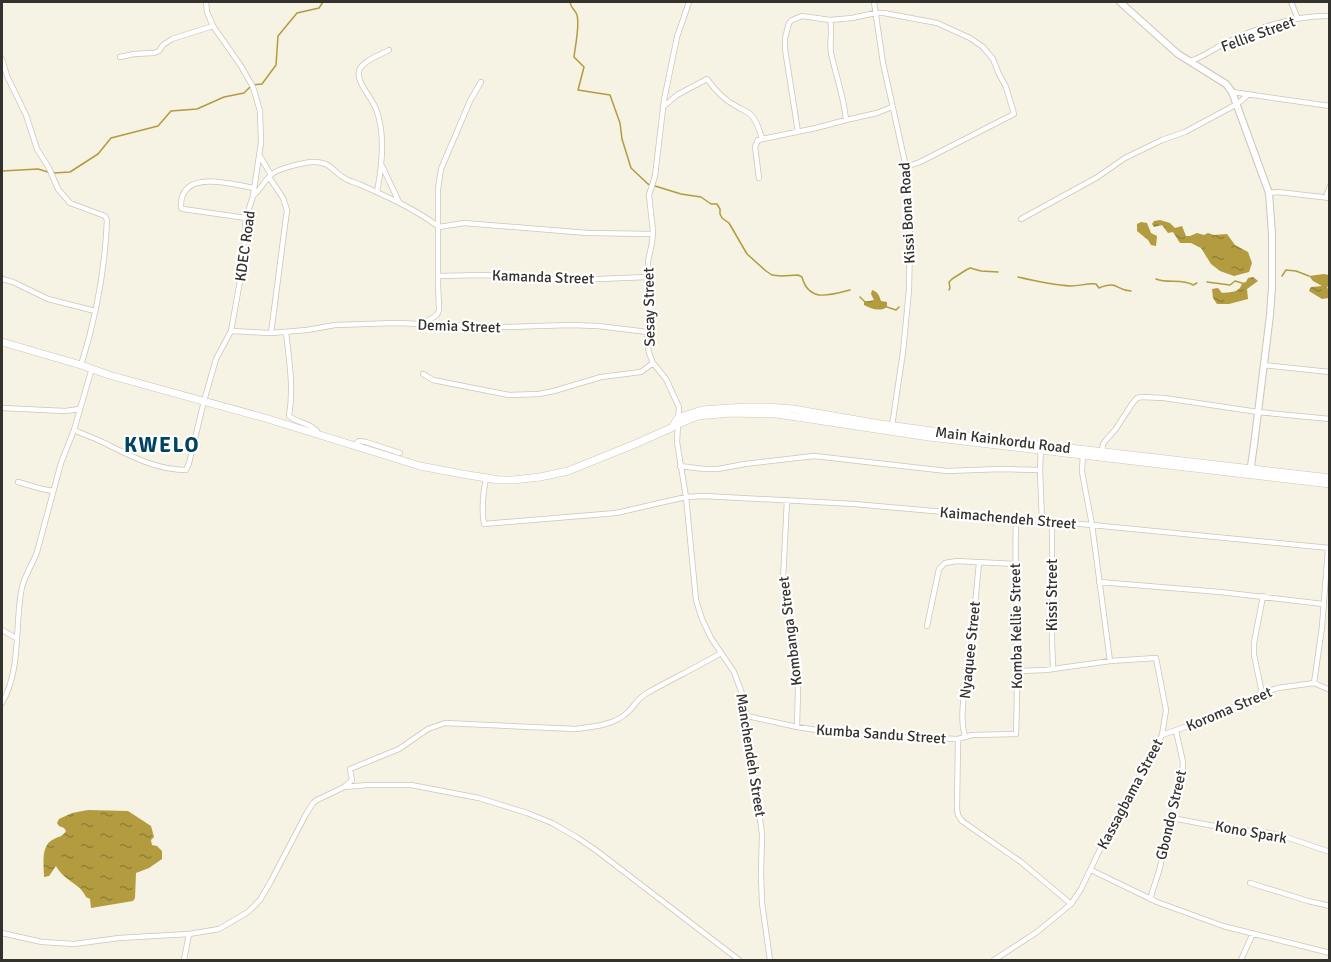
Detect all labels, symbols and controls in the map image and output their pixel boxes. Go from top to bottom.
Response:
street label: Fellie Street [1219,12,1297,56]
street label: Kissi Bona Road [895,162,919,264]
street label: KDEC Road [231,209,259,283]
street label: Kamanda Street [492,266,594,288]
street label: Sesay Street [639,267,659,347]
street label: Demia Street [417,316,501,336]
street label: Main Kainkordu Road [934,423,1072,457]
district label: KWELO [124,432,200,458]
street label: Kaimachendeh Street [939,503,1077,533]
street label: Kissi Street [1043,559,1061,631]
street label: Komba Kellie Street [1006,563,1026,689]
street label: Kombanga Street [774,575,806,687]
street label: Nyaquee Street [956,600,984,700]
street label: Koroma Street [1183,683,1275,735]
street label: Manchendeh Street [732,692,770,818]
street label: Kumba Sandu Street [815,720,947,748]
street label: Kassagbama Street [1093,736,1167,852]
street label: Gbondo Street [1152,768,1190,862]
street label: Kono Spark [1214,817,1289,847]

